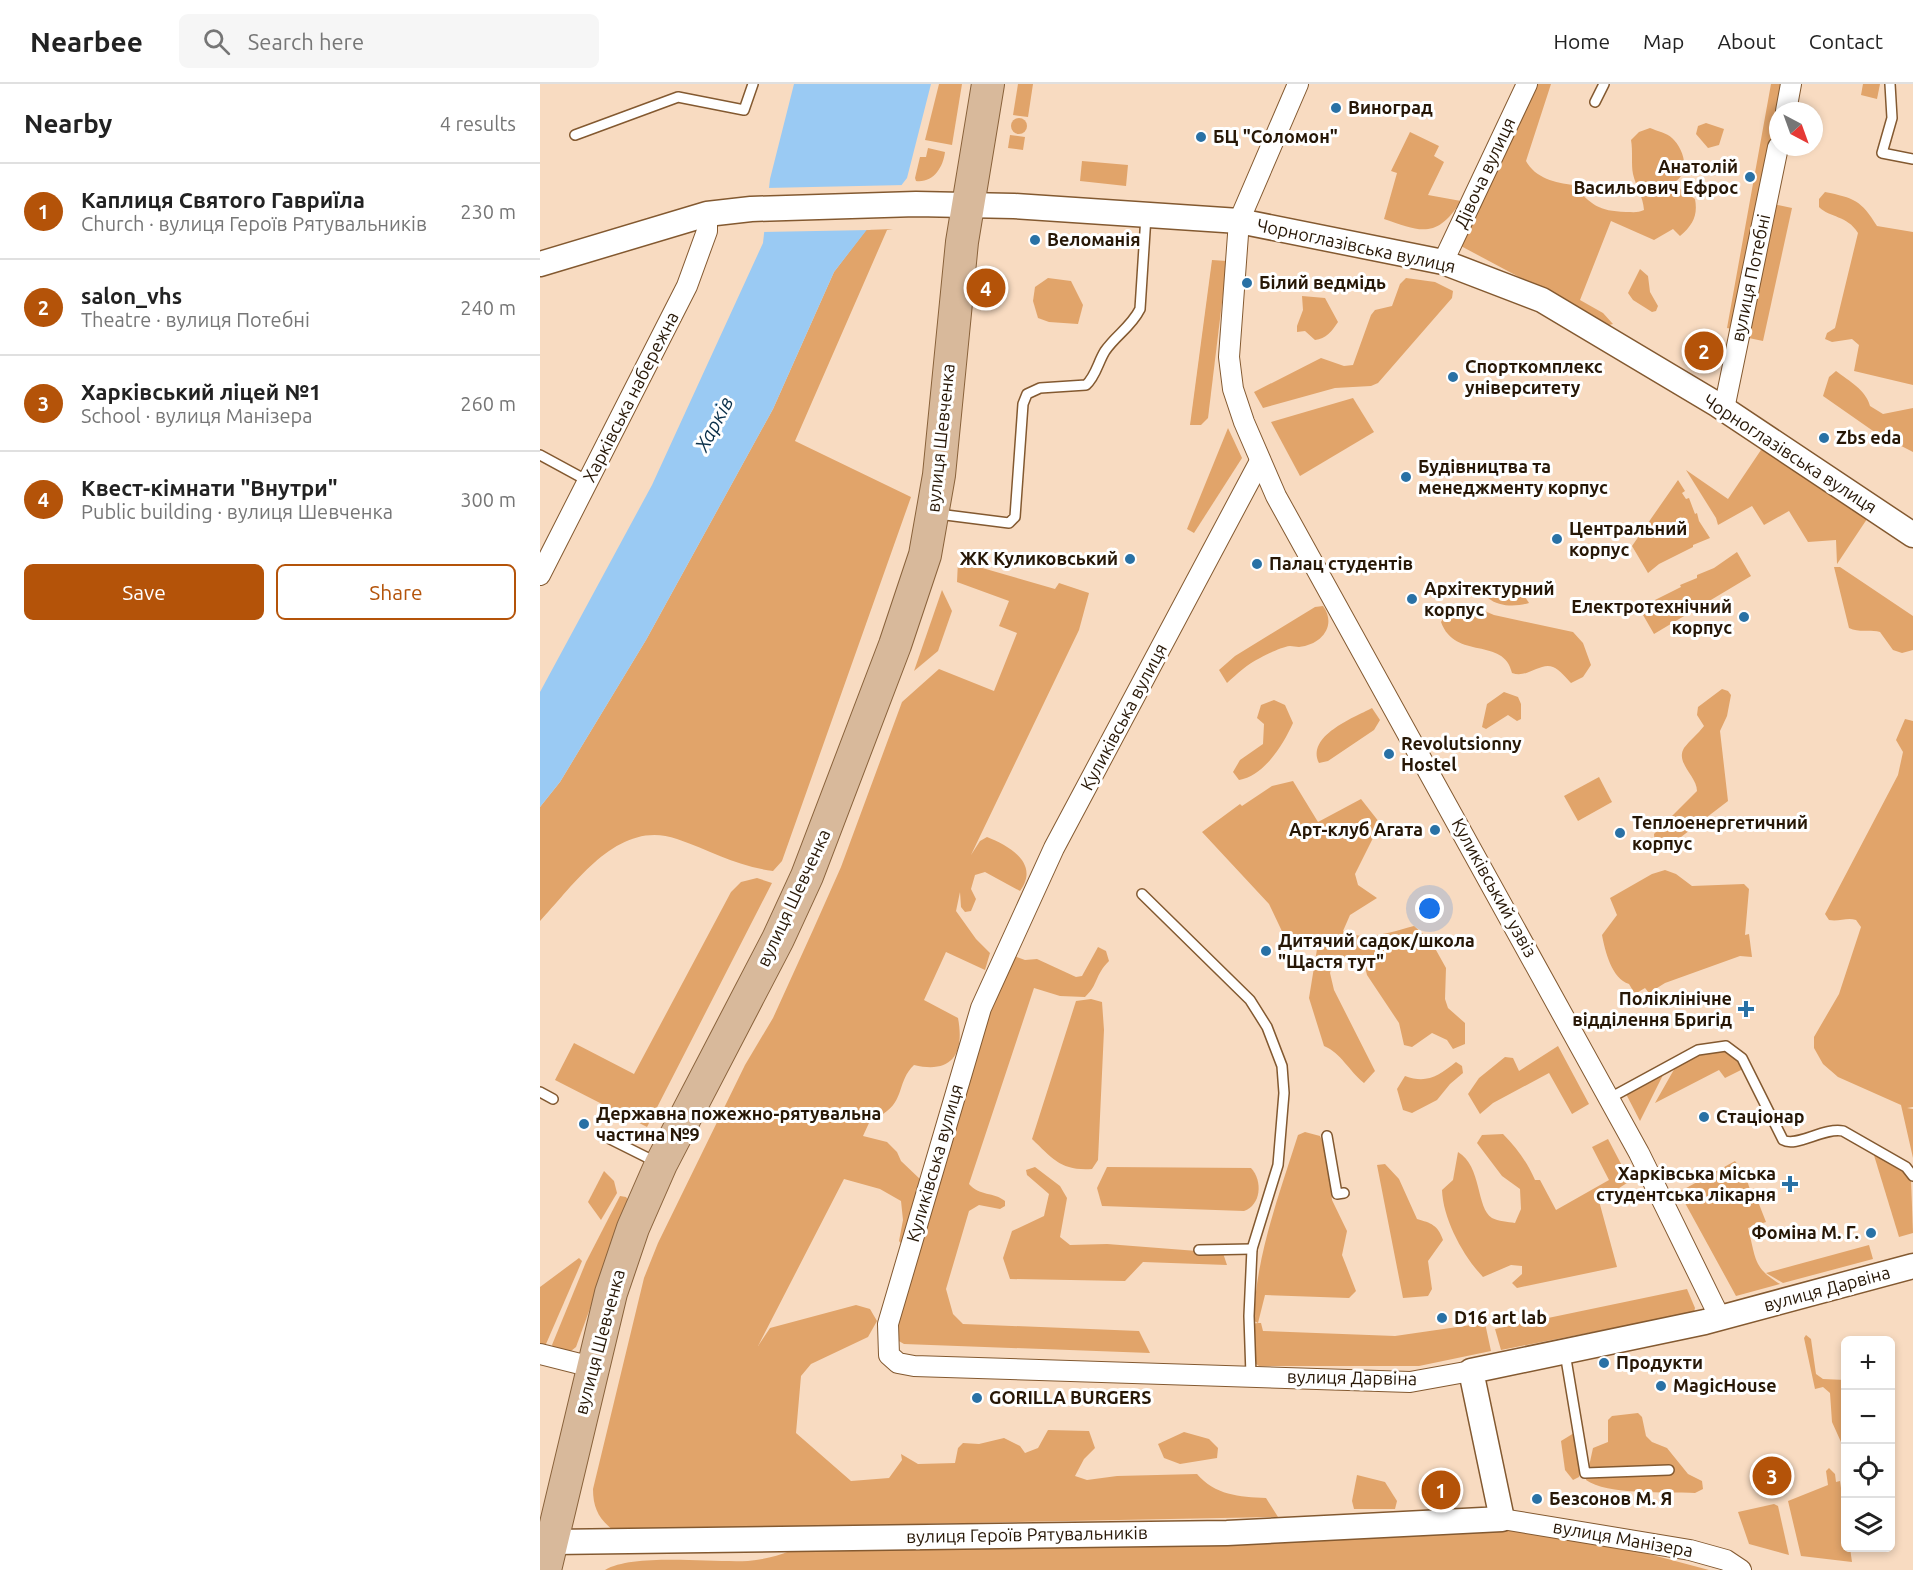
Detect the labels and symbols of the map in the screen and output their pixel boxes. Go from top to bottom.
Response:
place label: Виноград [1348,97,1433,117]
marker: Виноград [1329,101,1343,115]
north arrow [1769,102,1823,156]
street label: Дівоча вулиця [1450,114,1518,231]
place label: БЦ "Соломон" [1213,126,1338,146]
marker: БЦ "Соломон" [1194,130,1208,144]
place label: Анатолій Васильович Ефрос [1573,156,1738,197]
marker: Анатолій Васильович Ефрос [1743,170,1757,184]
street label: вулиця Потебні [1727,212,1773,343]
street label: Чорноглазівська вулиця [1255,214,1457,276]
place label: Веломанія [1047,229,1141,249]
marker: Веломанія [1028,233,1042,247]
pin: 4 [966,266,1006,310]
place label: Білий ведмідь [1259,272,1386,292]
marker: Білий ведмідь [1240,276,1254,290]
street label: Харківська набережна [578,308,682,485]
pin: 2 [1684,328,1724,374]
place label: Спорткомплекс університету [1465,356,1603,397]
street label: вулиця Шевченка [922,363,958,513]
marker: Спорткомплекс університету [1446,370,1460,384]
street label: Чорноглазівська вулиця [1700,390,1881,517]
water label: Харків [689,393,737,456]
place label: Zbs eda [1836,427,1901,447]
marker: Zbs eda [1817,431,1831,445]
place label: Будівництва та менеджменту корпус [1418,456,1608,497]
marker: Будівництва та менеджменту корпус [1399,470,1413,484]
place label: Центральний корпус [1569,518,1687,559]
marker: Центральний корпус [1550,532,1564,546]
place label: ЖК Куликовський [960,548,1118,568]
marker: ЖК Куликовський [1123,552,1137,566]
place label: Палац студентів [1269,553,1413,573]
marker: Палац студентів [1250,557,1264,571]
place label: Архітектурний корпус [1424,578,1555,619]
marker: Архітектурний корпус [1405,592,1419,606]
place label: Електротехнічний корпус [1571,596,1732,637]
marker: Електротехнічний корпус [1737,610,1751,624]
street label: Куликівська вулиця [1076,640,1170,793]
place label: Revolutsionny Hostel [1401,733,1522,774]
marker: Revolutsionny Hostel [1382,747,1396,761]
place label: Теплоенергетичний корпус [1632,812,1808,853]
street label: Куликівський узвіз [1448,814,1541,961]
place label: Арт-клуб Агата [1289,819,1423,839]
marker: Арт-клуб Агата [1428,823,1442,837]
street label: вулиця Шевченка [752,826,834,970]
marker: Теплоенергетичний корпус [1613,826,1627,840]
your location [1415,894,1444,923]
place label: Дитячий садок/школа "Щастя тут" [1278,930,1475,971]
marker: Дитячий садок/школа "Щастя тут" [1259,944,1273,958]
place label: Поліклінічне відділення Бригід [1572,988,1732,1029]
marker: Поліклінічне відділення Бригід [1737,1000,1755,1018]
street label: Куликівська вулиця [902,1081,966,1244]
place label: Державна пожежно-рятувальна частина №9 [596,1103,881,1144]
place label: Стаціонар [1716,1106,1804,1126]
marker: Стаціонар [1697,1110,1711,1124]
marker: Державна пожежно-рятувальна частина №9 [577,1117,591,1131]
place label: Харківська міська студентська лікарня [1596,1163,1776,1204]
marker: Харківська міська студентська лікарня [1781,1175,1799,1193]
place label: Фоміна М. Г. [1751,1222,1859,1242]
marker: Фоміна М. Г. [1864,1226,1878,1240]
street label: вулиця Дарвіна [1761,1262,1892,1315]
street label: вулиця Шевченка [570,1267,628,1417]
place label: D16 art lab [1454,1307,1547,1327]
marker: D16 art lab [1435,1311,1449,1325]
place label: Продукти [1616,1352,1703,1372]
marker: Продукти [1597,1356,1611,1370]
street label: вулиця Дарвіна [1287,1366,1417,1388]
place label: MagicHouse [1673,1375,1777,1395]
marker: MagicHouse [1654,1379,1668,1393]
place label: GORILLA BURGERS [989,1387,1151,1407]
marker: GORILLA BURGERS [970,1391,984,1405]
pin: 3 [1752,1454,1792,1498]
pin: 1 [1422,1468,1460,1512]
place label: Безсонов М. Я [1549,1488,1672,1508]
marker: Безсонов М. Я [1530,1492,1544,1506]
street label: вулиця Манізера [1552,1516,1695,1560]
street label: вулиця Героїв Рятувальників [906,1522,1148,1546]

